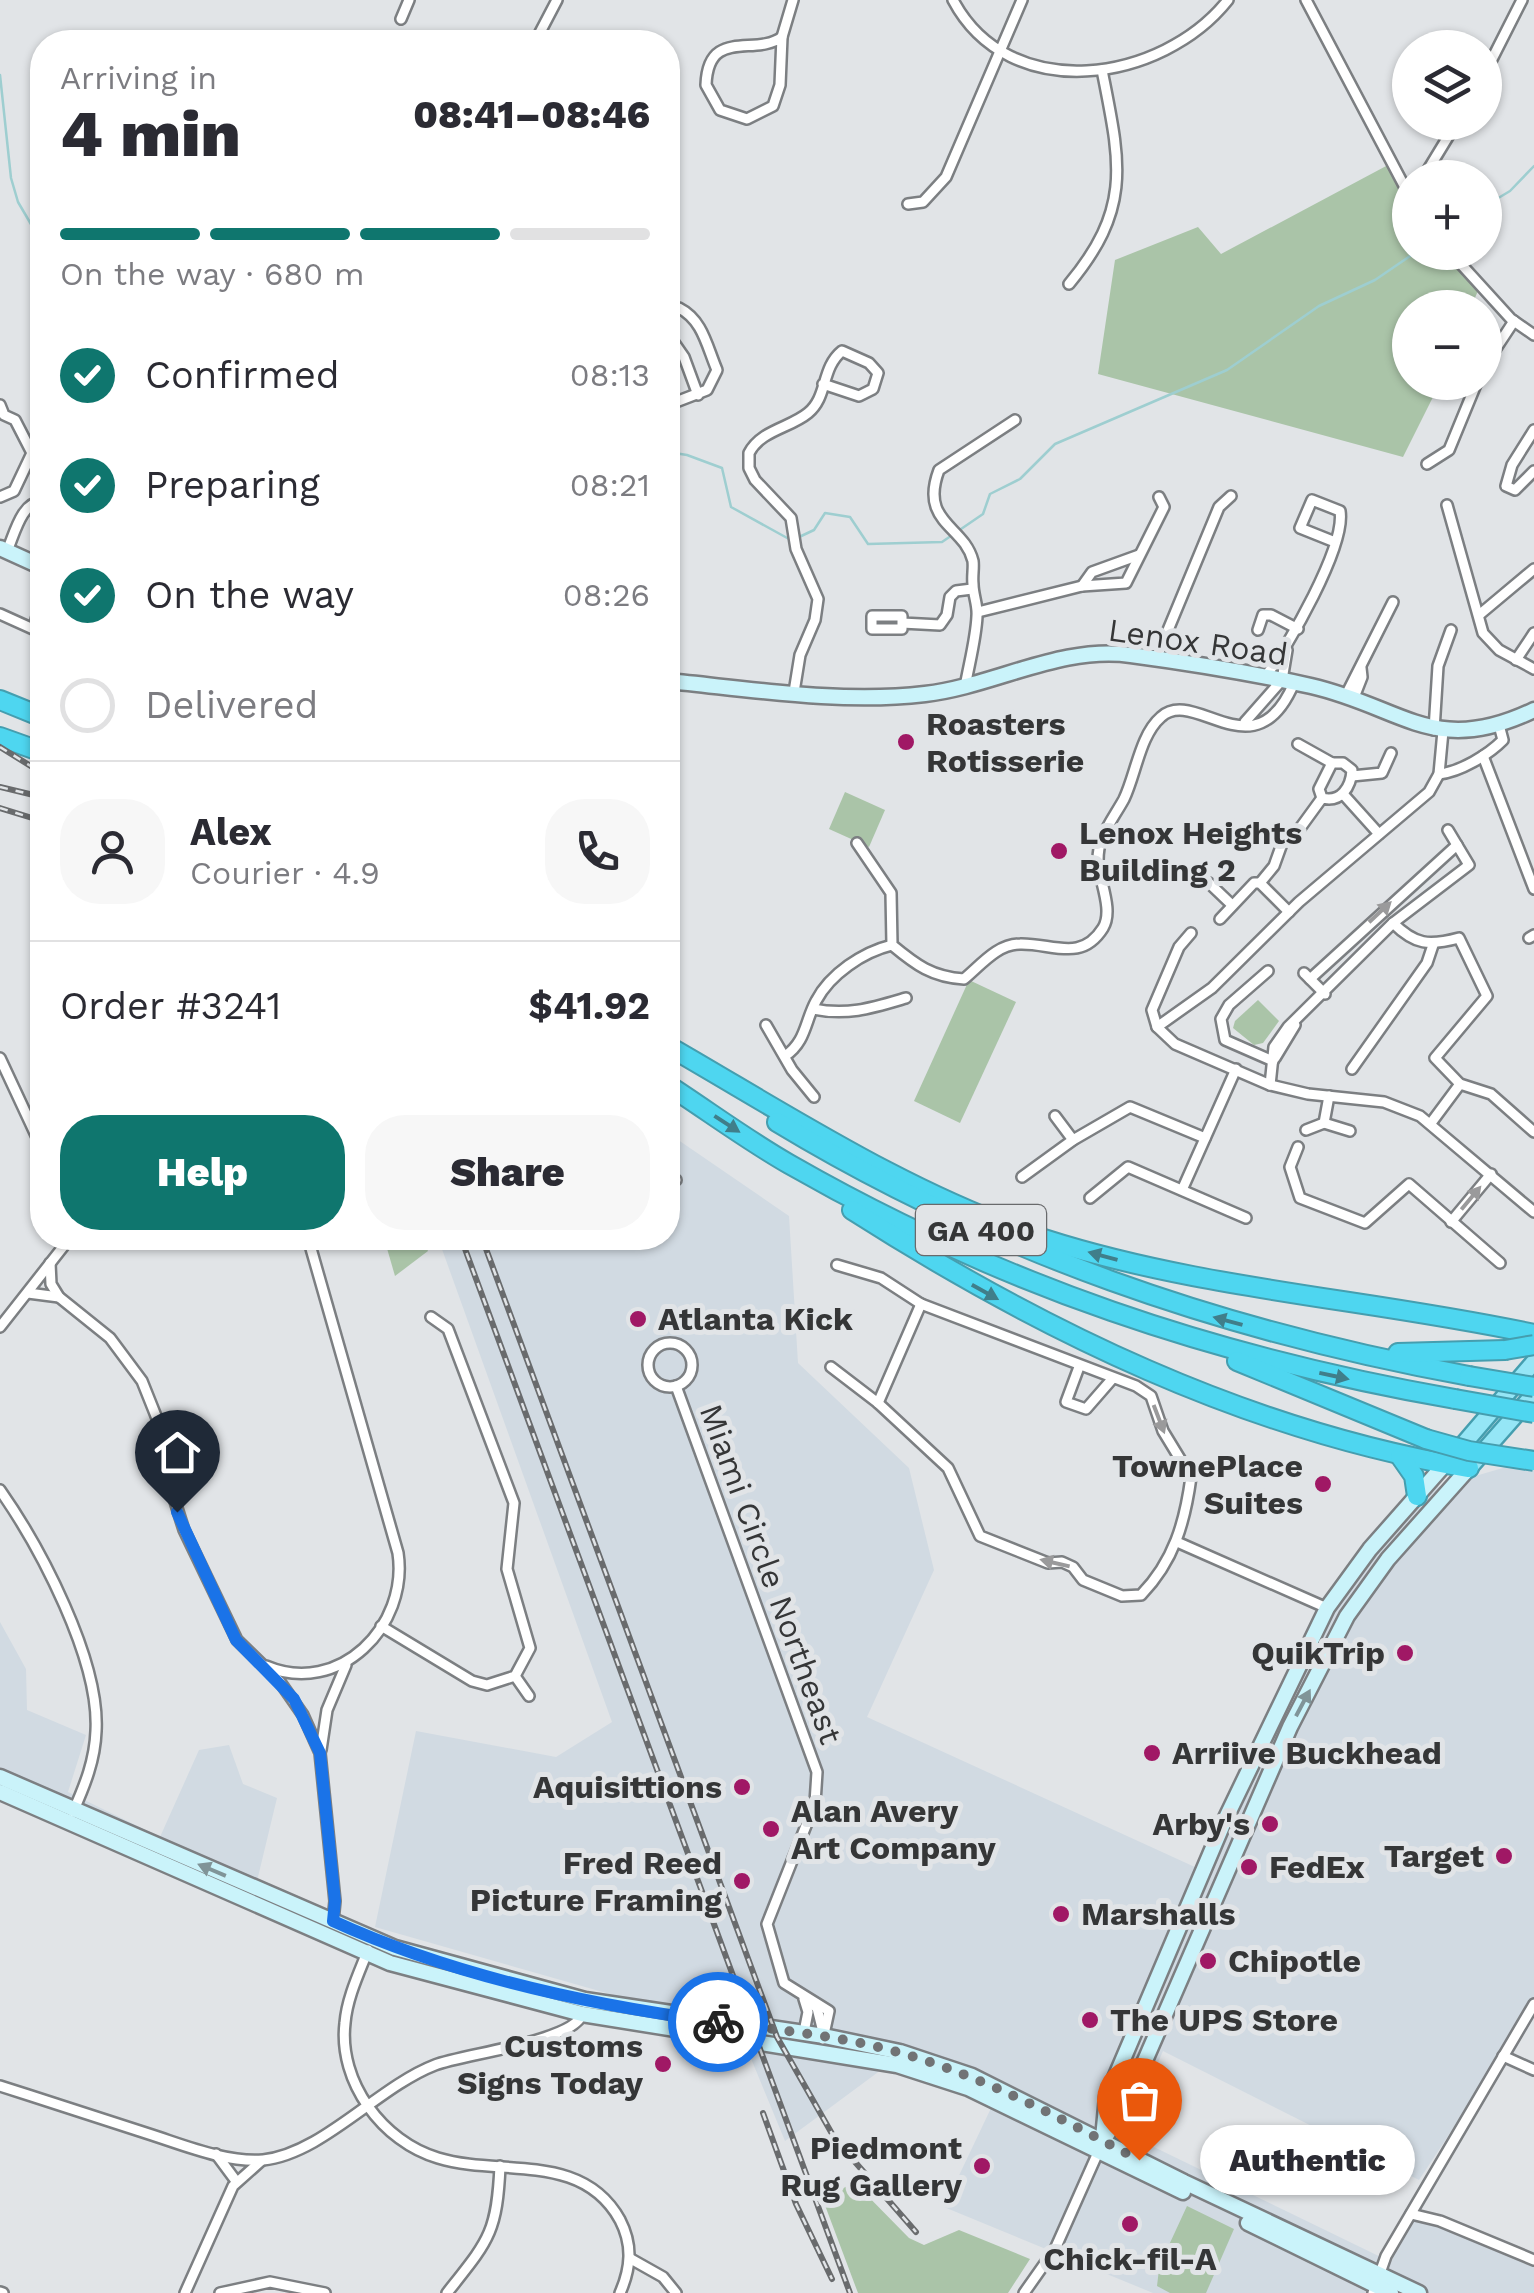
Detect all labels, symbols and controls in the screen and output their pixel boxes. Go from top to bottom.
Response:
map controls [1392,30,1502,400]
button: layers [1392,30,1502,140]
text: Arriving in [60,59,217,97]
text: 08:41–08:46 [413,93,650,137]
text: 4 min [60,96,241,172]
button: + [1392,160,1502,270]
text: On the way · 680 m [60,255,365,293]
button: − [1392,290,1502,400]
icon: check [60,348,115,403]
text: Confirmed [145,353,340,397]
text: 08:13 [570,356,650,394]
icon: check [60,458,115,513]
text: Preparing [145,463,320,507]
text: 08:21 [570,466,650,504]
icon: check [60,568,115,623]
text: On the way [145,573,354,617]
text: 08:26 [563,576,650,614]
street label: Lenox Road [1106,611,1290,673]
text: Delivered [145,683,318,727]
place label: Roasters Rotisserie [926,705,1084,780]
marker: Roasters Rotisserie [895,731,917,753]
button: person [60,799,165,904]
button: phone [545,799,650,904]
text: Alex [190,810,272,854]
place label: Lenox Heights Building 2 [1079,814,1302,889]
marker: Lenox Heights Building 2 [1048,840,1070,862]
text: Courier · 4.9 [190,854,380,892]
one-way arrow [1368,901,1392,924]
text: Order #3241 [60,984,281,1028]
text: $41.92 [529,984,650,1028]
one-way arrow [713,1114,741,1132]
button: Help [60,1115,345,1230]
button: Share [365,1115,650,1230]
one-way arrow [1460,1185,1481,1210]
road number: GA 400 [916,1205,1046,1255]
one-way arrow [1087,1247,1118,1263]
one-way arrow [971,1284,1000,1301]
place label: Atlanta Kick [658,1300,853,1338]
marker: Atlanta Kick [627,1308,649,1330]
one-way arrow [1212,1312,1243,1328]
one-way arrow [1319,1368,1350,1384]
street label: Miami Circle Northeast [692,1399,850,1749]
one-way arrow [1152,1404,1168,1434]
pin [135,1410,220,1513]
icon: home [150,1425,205,1480]
place label: TownePlace Suites [1112,1447,1303,1522]
marker: TownePlace Suites [1312,1473,1334,1495]
one-way arrow [1039,1555,1070,1570]
place label: QuikTrip [1251,1634,1385,1672]
marker: QuikTrip [1394,1642,1416,1664]
one-way arrow [1294,1688,1311,1717]
place label: Arriive Buckhead [1172,1734,1442,1772]
marker: Arriive Buckhead [1141,1742,1163,1764]
place label: Aquisittions [533,1768,722,1806]
marker: Aquisittions [731,1776,753,1798]
place label: Alan Avery Art Company [791,1792,997,1867]
place label: Arby's [1152,1805,1250,1843]
marker: Arby's [1259,1813,1281,1835]
marker: Alan Avery Art Company [760,1818,782,1840]
place label: Target [1384,1837,1484,1875]
place label: Fred Reed Picture Framing [470,1844,722,1919]
marker: Target [1493,1845,1515,1867]
place label: FedEx [1269,1848,1365,1886]
marker: FedEx [1238,1856,1260,1878]
one-way arrow [197,1862,227,1878]
marker: Fred Reed Picture Framing [731,1870,753,1892]
place label: Marshalls [1081,1895,1235,1933]
marker: Marshalls [1050,1903,1072,1925]
place label: Chipotle [1228,1942,1361,1980]
marker: Chipotle [1197,1950,1219,1972]
courier [668,1972,768,2072]
icon: bike [691,1995,746,2050]
place label: The UPS Store [1110,2001,1338,2039]
marker: The UPS Store [1079,2009,1101,2031]
place label: Customs Signs Today [457,2027,644,2102]
marker: Customs Signs Today [652,2053,674,2075]
pin [1097,2058,1182,2161]
icon: bag [1112,2073,1167,2128]
callout: Authentic [1199,2125,1414,2195]
place label: Piedmont Rug Gallery [780,2129,963,2204]
text: Authentic [1229,2141,1386,2179]
marker: Piedmont Rug Gallery [971,2155,993,2177]
marker: Chick-fil-A [1119,2213,1141,2235]
place label: Chick-fil-A [1043,2240,1217,2278]

